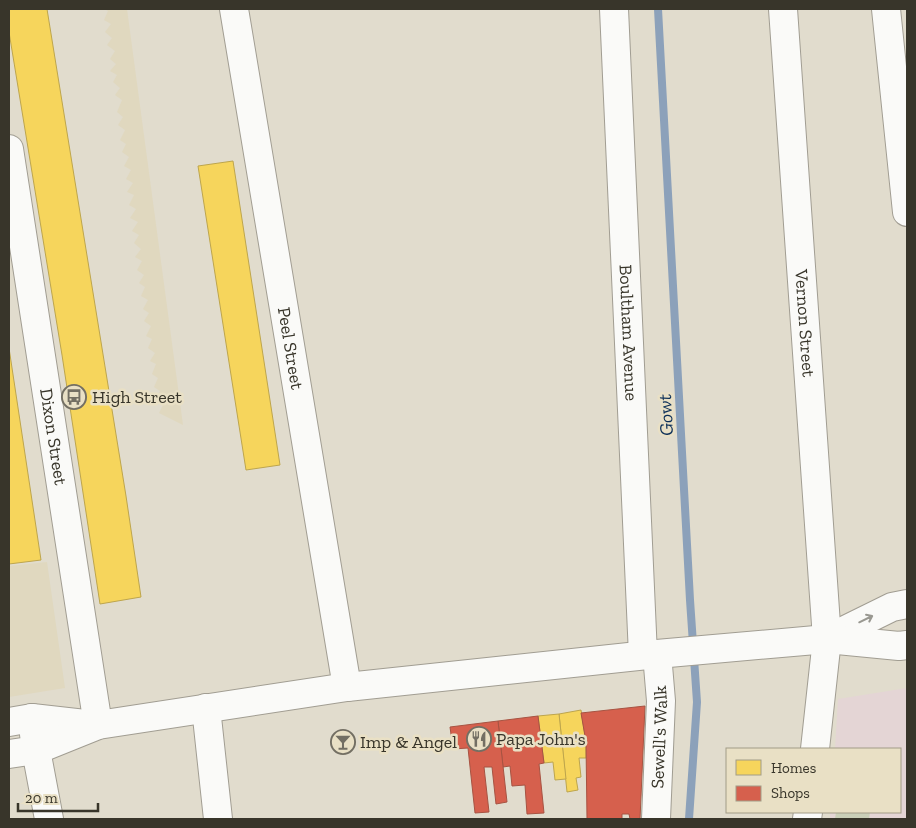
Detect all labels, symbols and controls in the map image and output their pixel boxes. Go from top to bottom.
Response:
street label: Boultham Avenue [614,264,643,401]
street label: Vernon Street [790,268,820,378]
street label: Peel Street [273,305,308,391]
bus stop icon: High Street [61,384,87,410]
place label: High Street [92,386,182,408]
street label: Dixon Street [35,387,72,487]
water label: Gowt [653,393,678,436]
one-way arrow [859,614,874,624]
street label: Sewell's Walk [646,684,672,789]
restaurant icon: Papa John's [466,726,492,752]
place label: Papa John's [496,728,586,750]
bar icon: Imp & Angel [330,729,356,755]
place label: Imp & Angel [360,731,457,753]
legend [726,748,901,813]
text: Homes [771,759,816,777]
scale bar [18,780,98,812]
text: Shops [771,784,810,802]
text: 20 m [25,789,58,807]

